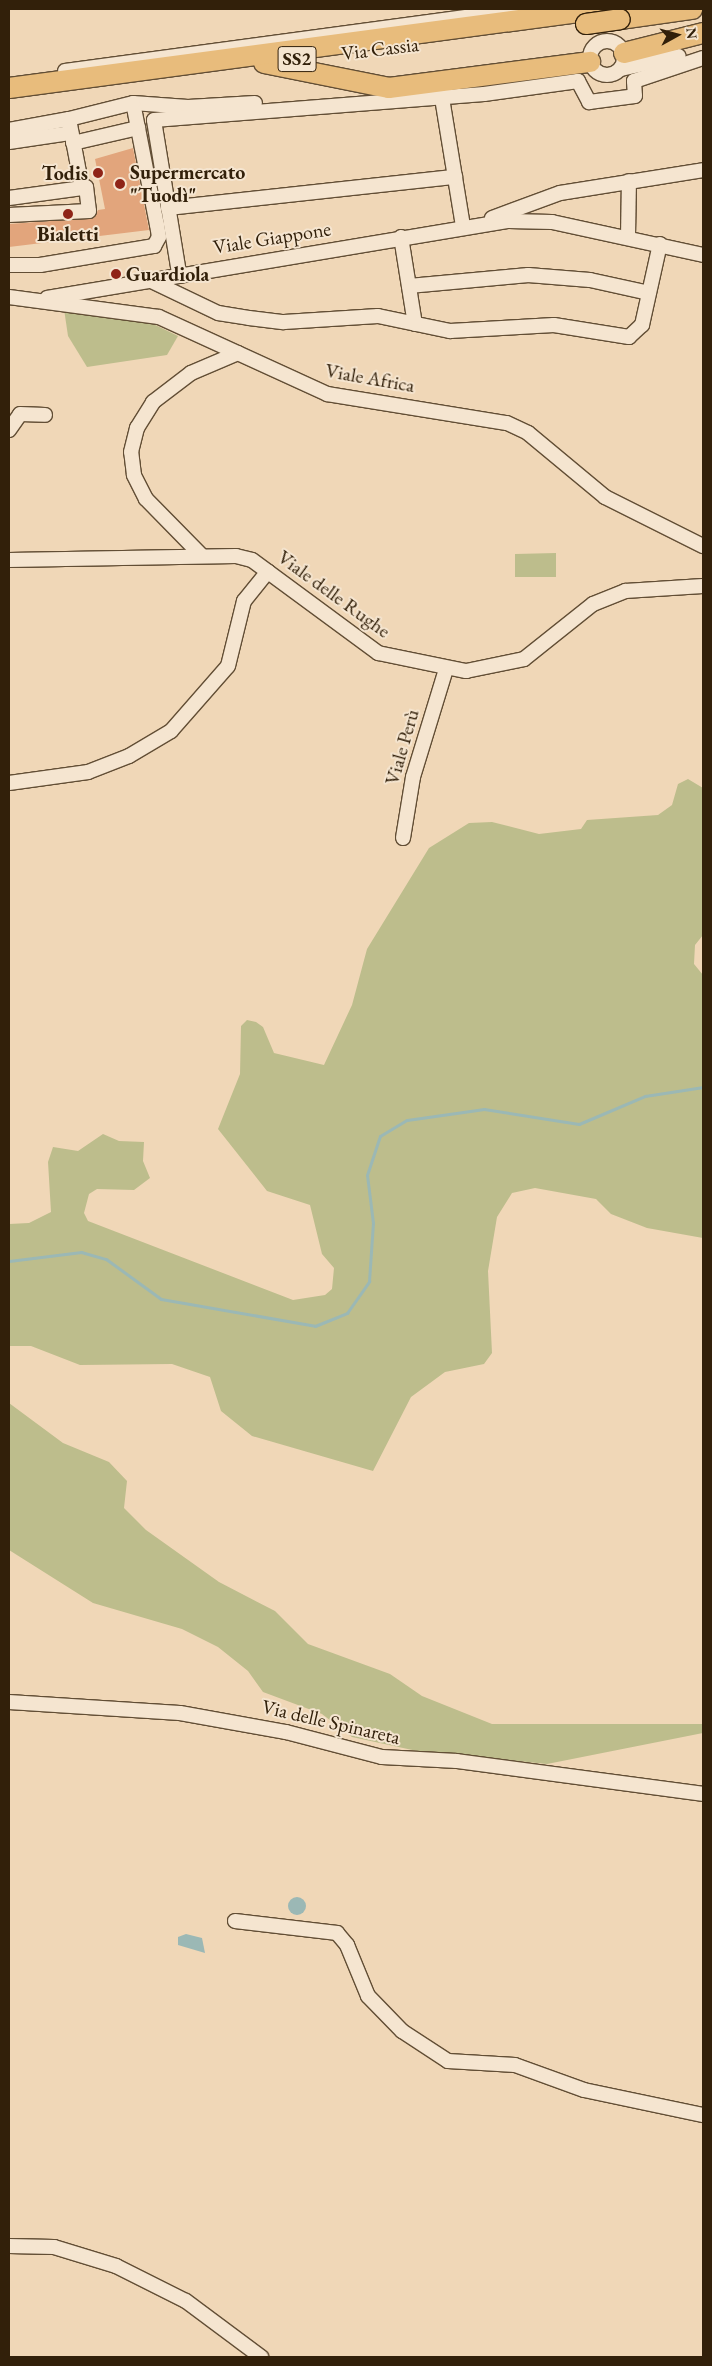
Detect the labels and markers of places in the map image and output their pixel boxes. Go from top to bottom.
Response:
place label: Supermercato "Tuodì" [130,160,245,207]
place label: Todis [42,161,88,185]
marker: Todis [92,167,104,179]
marker: Supermercato "Tuodì" [114,178,126,190]
marker: Bialetti [62,208,74,220]
place label: Bialetti [37,222,99,246]
place label: Guardiola [126,262,209,286]
marker: Guardiola [110,268,122,280]

